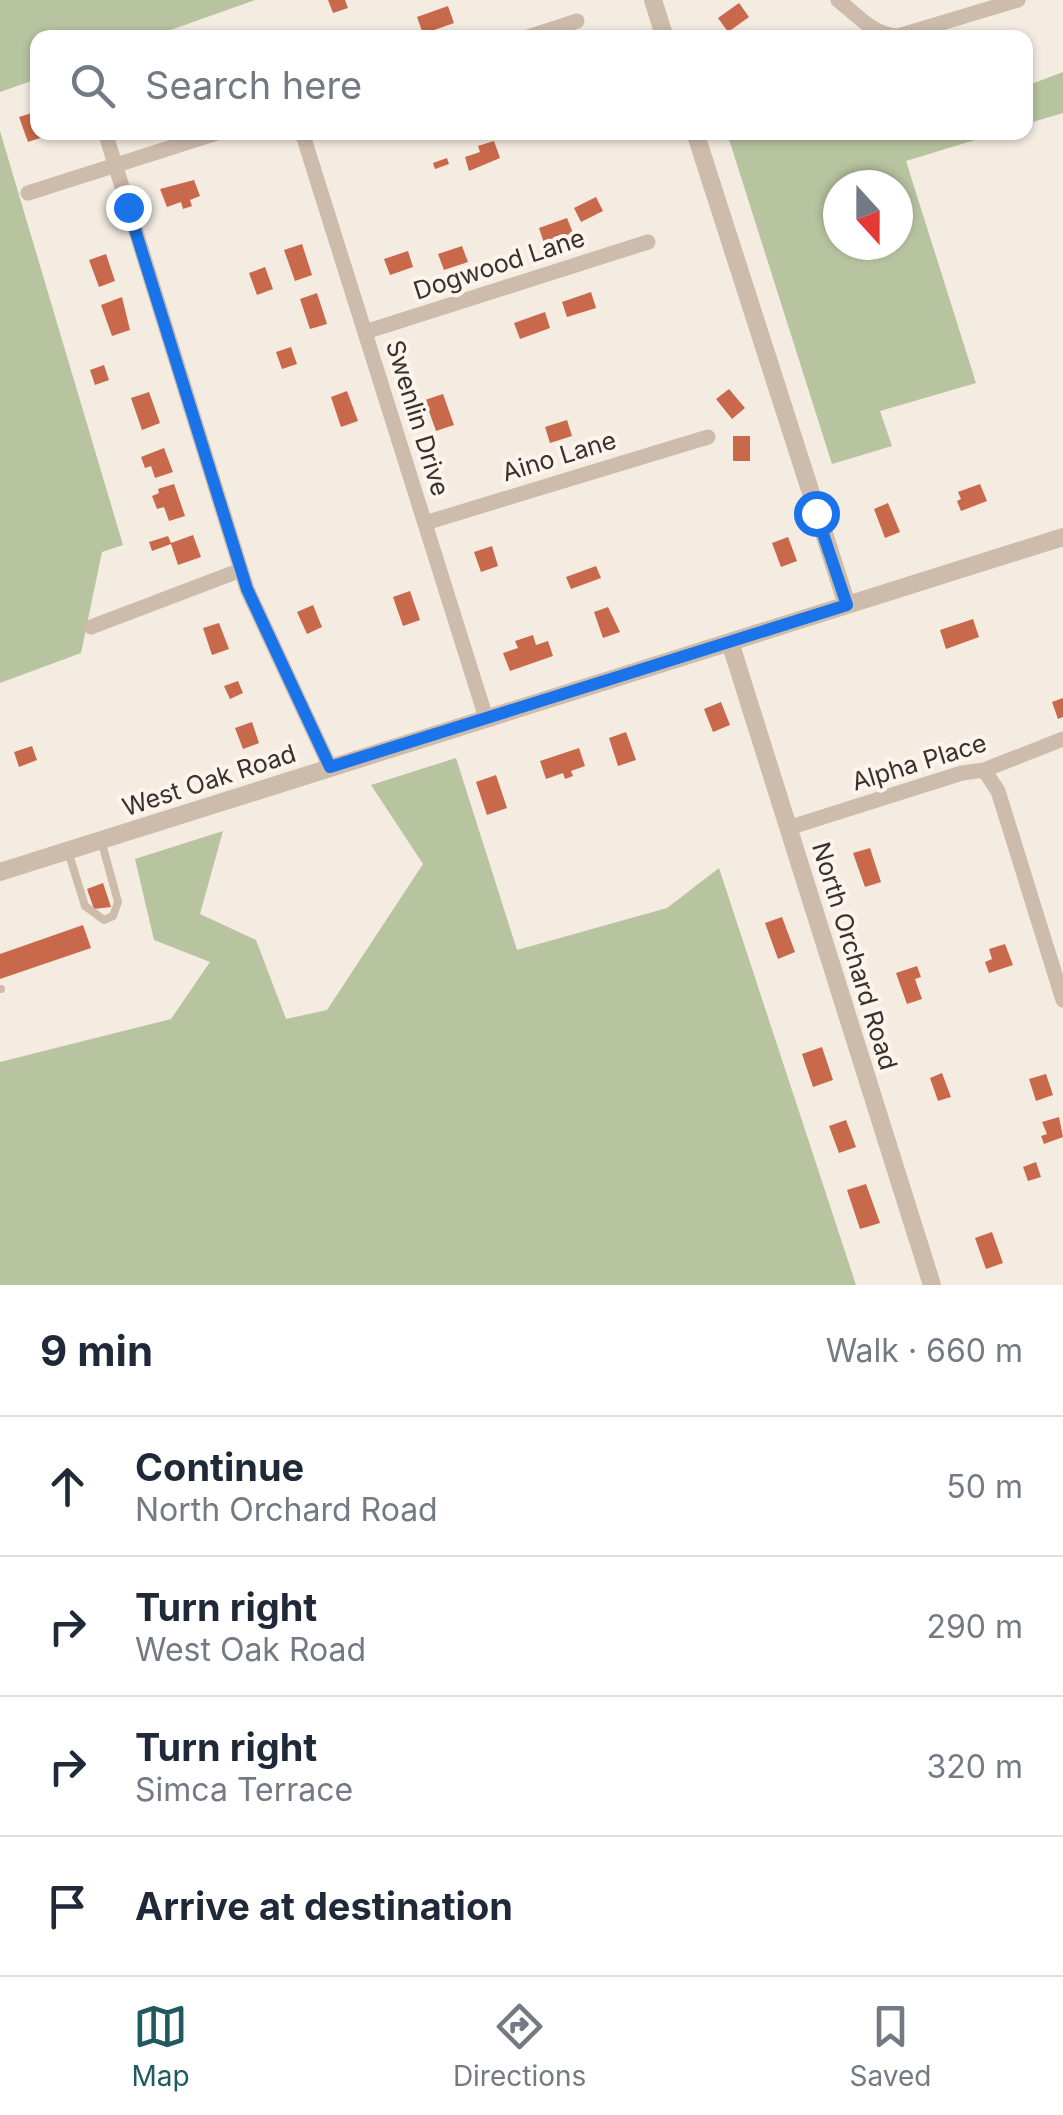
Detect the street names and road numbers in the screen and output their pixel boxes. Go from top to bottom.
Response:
street label: Dogwood Lane [410,222,588,306]
street label: Swenlin Drive [380,336,456,500]
street label: Aino Lane [498,424,620,488]
street label: Alpha Place [848,727,990,797]
street label: West Oak Road [119,738,299,822]
street label: North Orchard Road [806,839,904,1073]

